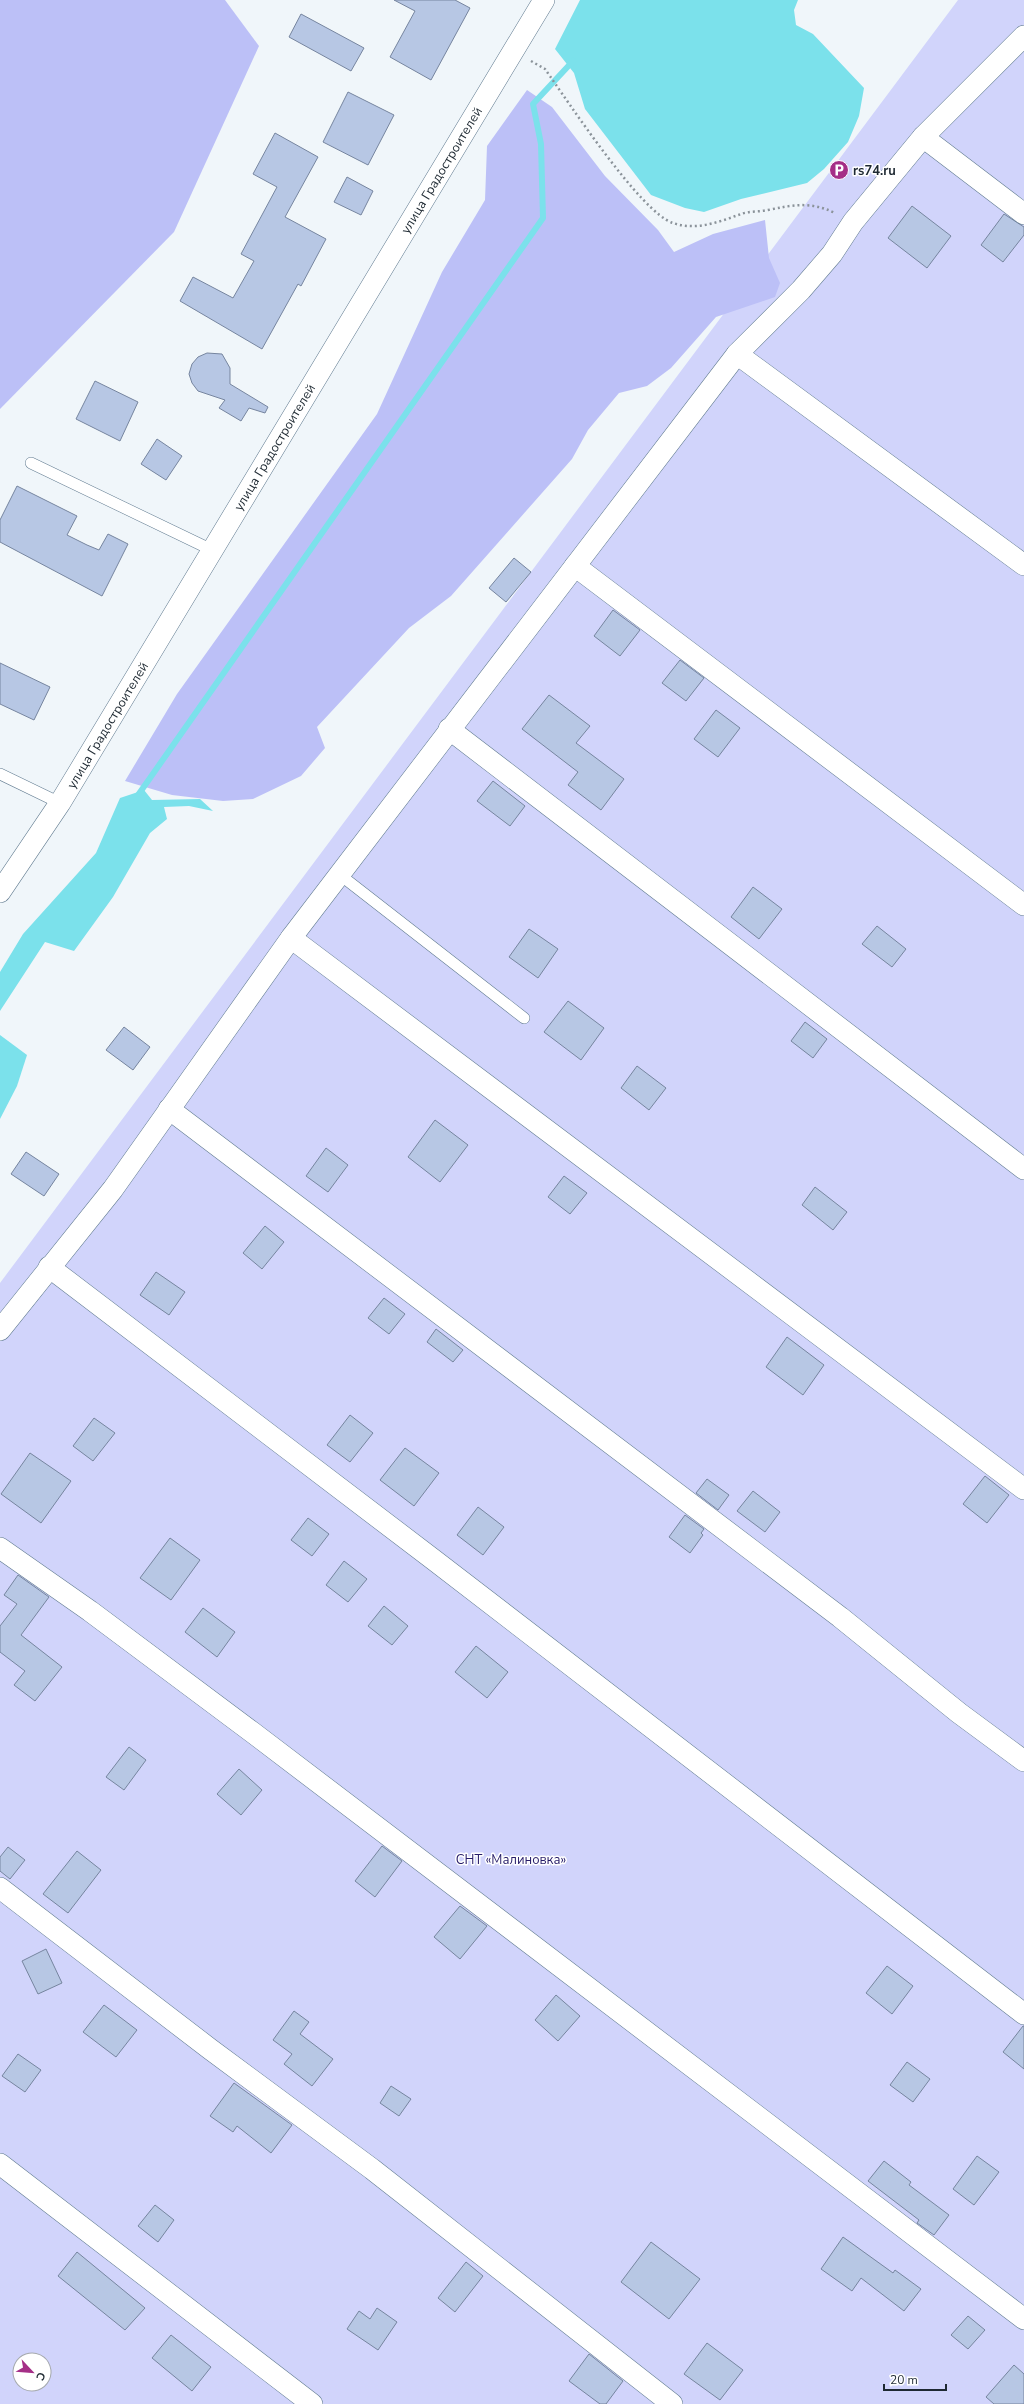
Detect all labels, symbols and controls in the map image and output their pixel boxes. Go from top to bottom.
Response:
street label: улица Градостроителей [397,104,487,237]
parking icon: rs74.ru [828,159,850,181]
place label: rs74.ru [853,162,896,180]
street label: улица Градостроителей [230,381,320,514]
street label: улица Градостроителей [63,659,153,792]
park label: СНТ «Малиновка» [456,1851,566,1869]
north arrow [12,2352,52,2392]
scale bar [884,2366,946,2392]
text: С [32,2370,49,2383]
text: 20 m [890,2372,918,2388]

